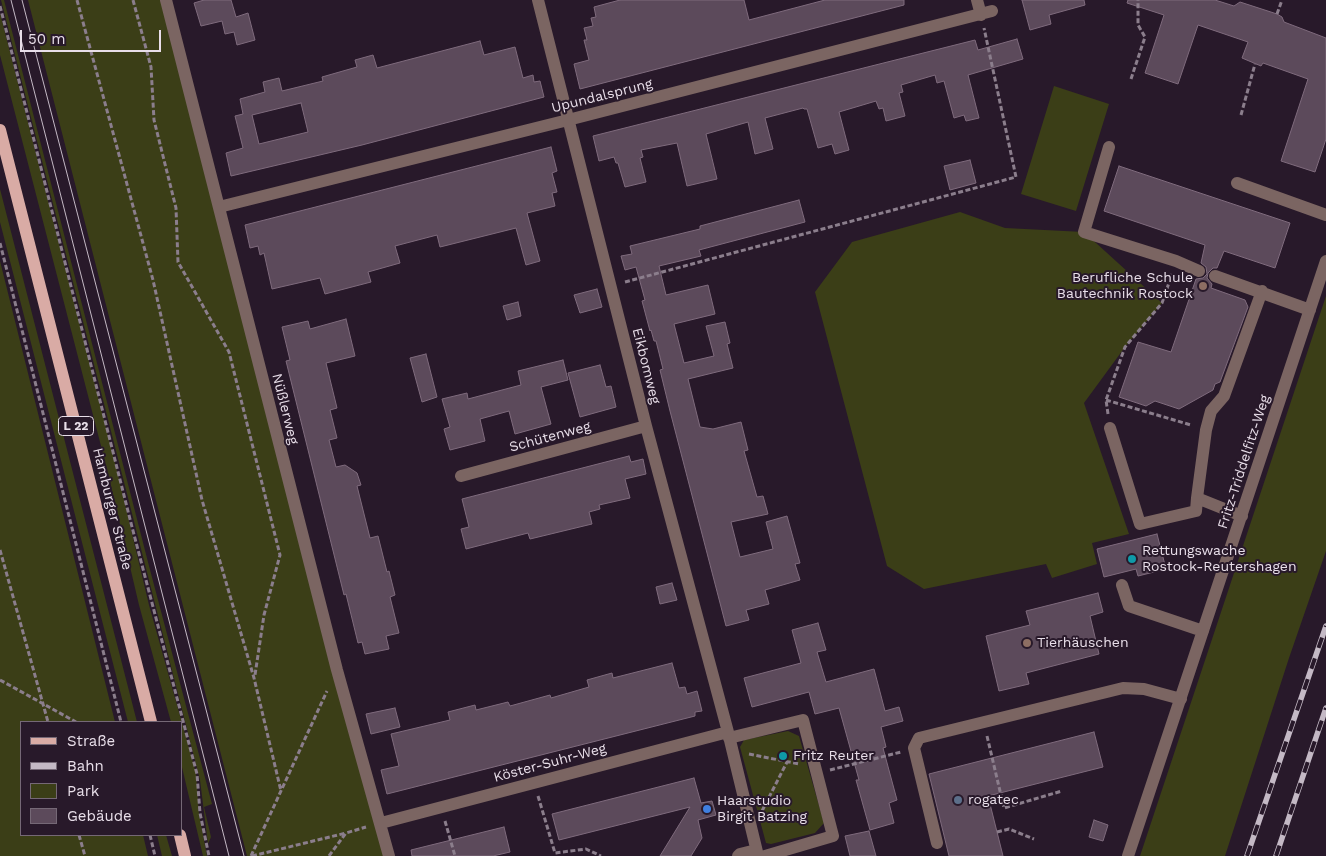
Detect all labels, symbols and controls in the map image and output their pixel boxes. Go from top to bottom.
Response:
scale bar [22,20,164,52]
text: 50 m [28,30,65,48]
street label: Upundalsprung [550,75,654,117]
place label: Berufliche Schule Bautechnik Rostock [1057,270,1193,302]
marker: Berufliche Schule Bautechnik Rostock [1197,280,1209,292]
street label: Eikbomweg [628,326,664,406]
street label: Nüßlerweg [268,372,302,446]
street label: Fritz-Triddelfitz-Weg [1214,393,1274,531]
road number: L 22 [58,416,94,436]
street label: Schütenweg [507,418,593,456]
street label: Hamburger Straße [89,446,135,572]
place label: Rettungswache Rostock-Reutershagen [1142,543,1297,576]
marker: Rettungswache Rostock-Reutershagen [1126,553,1138,565]
place label: Tierhäuschen [1037,635,1129,651]
marker: Tierhäuschen [1021,637,1033,649]
legend [20,721,182,836]
text: Straße [67,732,115,750]
street label: Köster-Suhr-Weg [492,740,608,786]
place label: Fritz Reuter [793,748,874,764]
marker: Fritz Reuter [777,750,789,762]
text: Bahn [67,757,104,775]
text: Park [67,782,99,800]
place label: rogatec [968,792,1019,808]
place label: Haarstudio Birgit Batzing [717,793,807,826]
marker: rogatec [952,794,964,806]
marker: Haarstudio Birgit Batzing [701,803,713,815]
text: Gebäude [67,807,132,825]

